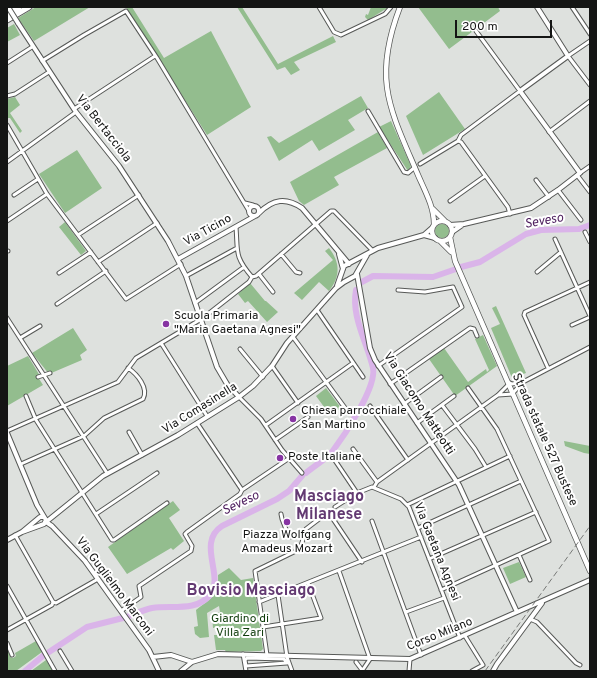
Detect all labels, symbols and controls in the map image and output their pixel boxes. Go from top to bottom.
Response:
scale bar [457,12,554,38]
text: 200 m [462,19,498,35]
street label: Via Bertacciola [72,92,134,166]
water label: Seveso [523,211,565,233]
street label: Via Ticino [181,212,235,250]
place label: Scuola Primaria "Maria Gaetana Agnesi" [174,310,301,338]
marker: Scuola Primaria "Maria Gaetana Agnesi" [161,319,171,329]
street label: Via Giacomo Matteotti [379,350,457,458]
street label: Strada statale 527 Bustese [508,371,580,509]
street label: Via Comasinella [160,380,240,438]
place label: Chiesa parrocchiale San Martino [301,405,407,433]
marker: Chiesa parrocchiale San Martino [288,414,298,424]
place label: Poste Italiane [288,451,362,465]
marker: Poste Italiane [275,453,285,463]
water label: Seveso [220,488,262,520]
district label: Masciago Milanese [294,488,364,526]
street label: Via Gaetana Agnesi [410,501,462,603]
marker: Piazza Wolfgang Amadeus Mozart [282,517,292,527]
place label: Piazza Wolfgang Amadeus Mozart [241,529,333,557]
street label: Via Guglielmo Marconi [72,535,156,639]
district label: Bovisio Masciago [187,582,315,602]
park label: Giardino di Villa Zari [211,613,269,641]
street label: Corso Milano [405,615,475,655]

